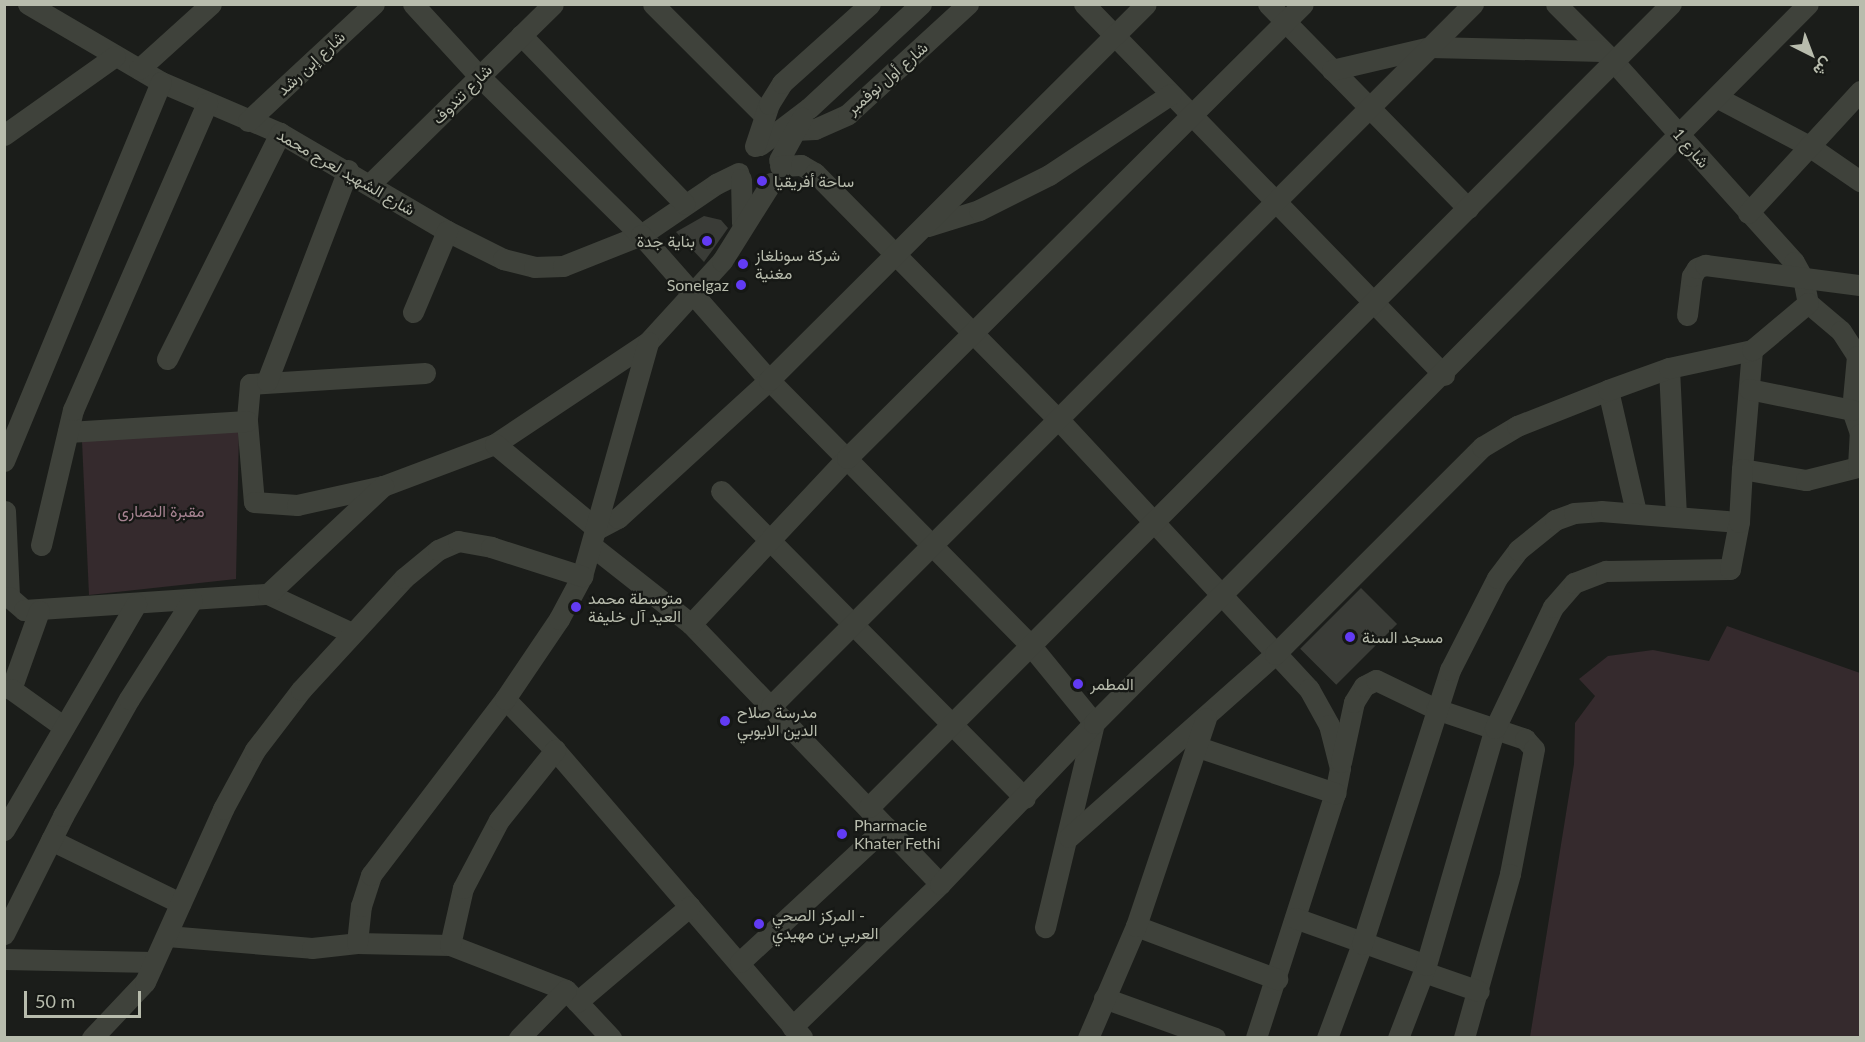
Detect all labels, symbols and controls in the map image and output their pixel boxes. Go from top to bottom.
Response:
north arrow [1781,24,1841,84]
street label: شارع إبن رشد [273,27,349,99]
street label: شارع أول نوفمبر [842,38,932,118]
text: ش [1810,54,1837,81]
street label: شارع تندوف [428,60,496,128]
street label: شارع الشهيد لعرج محمد [274,125,418,219]
street label: شارع 1 [1669,125,1713,171]
place label: ساحة أفريقيا [774,171,854,191]
marker: ساحة أفريقيا [755,174,769,188]
place label: بناية جدة [637,231,695,251]
marker: بناية جدة [700,234,714,248]
place label: شركة سونلغاز مغنية [755,245,840,283]
marker: شركة سونلغاز مغنية [736,257,750,271]
place label: Sonelgaz [667,275,729,295]
marker: Sonelgaz [734,278,748,292]
park label: مقبرة النصارى [118,501,204,521]
place label: متوسطة محمد العيد آل خليفة [588,588,682,626]
marker: متوسطة محمد العيد آل خليفة [569,600,583,614]
place label: مسجد السنة [1362,627,1443,647]
marker: مسجد السنة [1343,630,1357,644]
place label: المطمر [1090,674,1134,694]
marker: المطمر [1071,677,1085,691]
place label: مدرسة صلاح الدين الايوبي [737,702,817,740]
marker: مدرسة صلاح الدين الايوبي [718,714,732,728]
place label: Pharmacie Khater Fethi [854,815,941,853]
marker: Pharmacie Khater Fethi [835,827,849,841]
place label: المركز الصحي - العربي بن مهيدي [772,905,878,943]
marker: المركز الصحي - العربي بن مهيدي [750,915,768,933]
scale bar [27,979,144,1017]
text: 50 m [35,990,75,1012]

